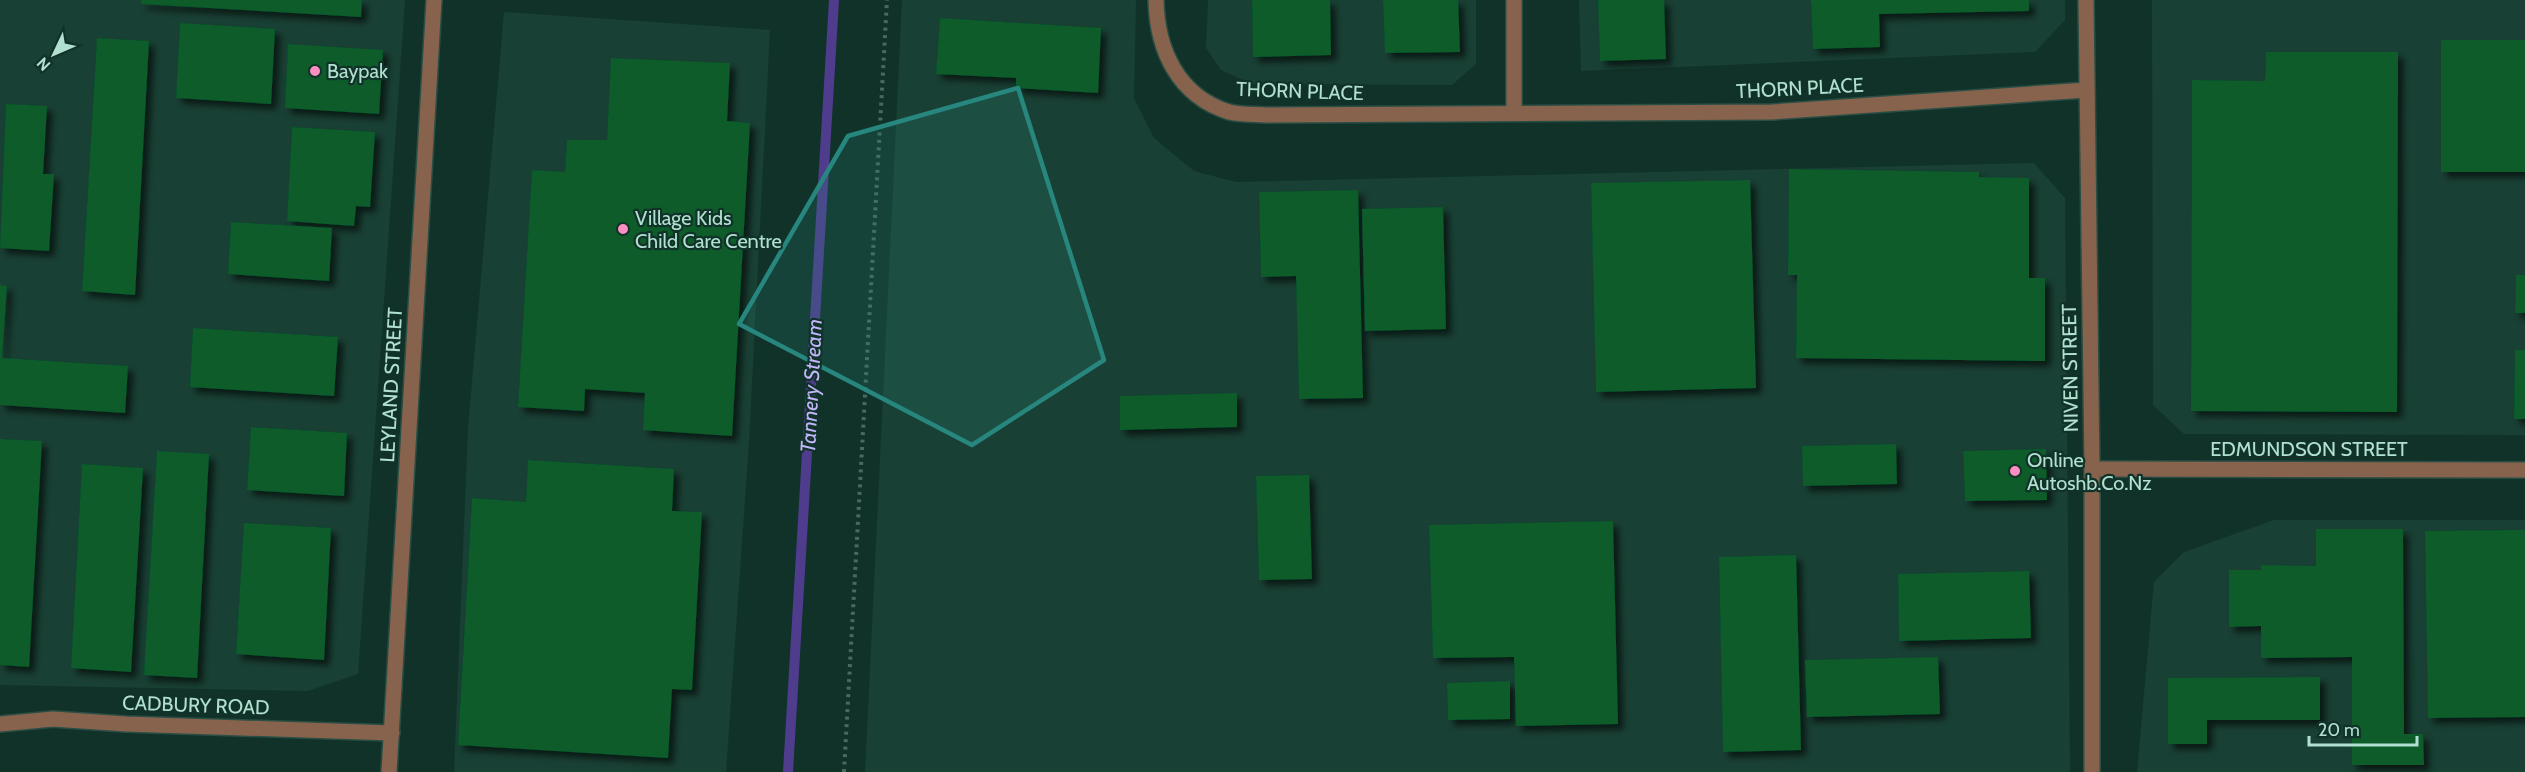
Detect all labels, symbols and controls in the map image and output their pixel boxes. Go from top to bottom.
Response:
north arrow [24,24,84,84]
text: N [33,53,54,75]
place label: Baypak [327,59,388,83]
marker: Baypak [308,64,322,78]
street label: THORN PLACE [1736,73,1864,103]
street label: THORN PLACE [1236,77,1364,105]
place label: Village Kids Child Care Centre [635,206,782,253]
marker: Village Kids Child Care Centre [616,222,630,236]
street label: NIVEN STREET [2057,303,2083,432]
street label: LEYLAND STREET [375,307,407,463]
water label: Tannery Stream [795,319,827,453]
street label: EDMUNDSON STREET [2210,437,2408,461]
place label: Online Autoshb.Co.Nz [2027,448,2152,495]
marker: Online Autoshb.Co.Nz [2008,464,2022,478]
street label: CADBURY ROAD [122,690,270,720]
scale bar [2309,709,2417,747]
text: 20 m [2318,719,2360,741]

